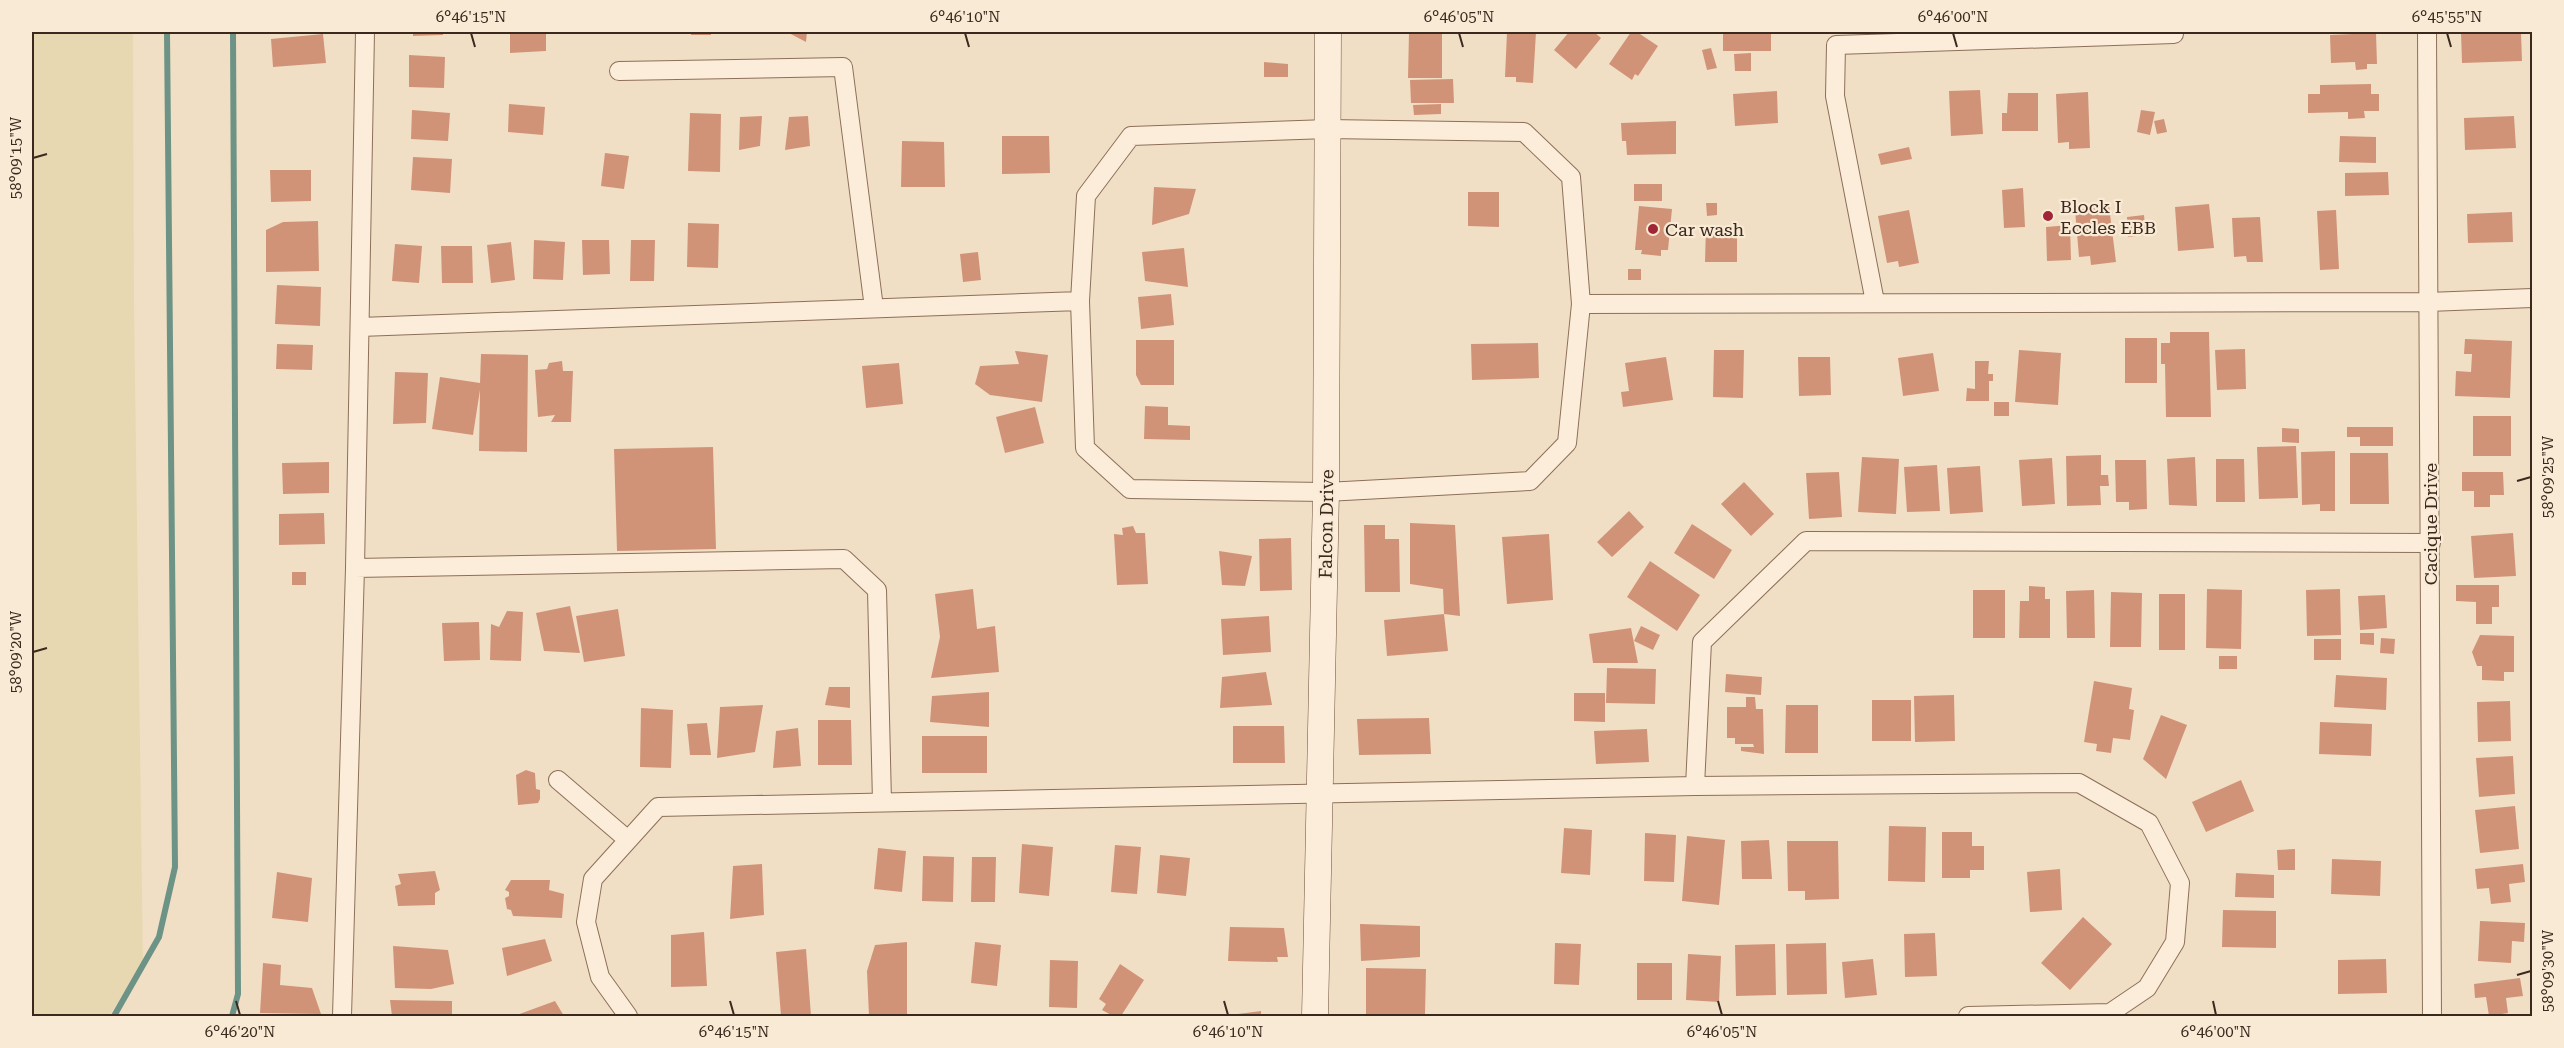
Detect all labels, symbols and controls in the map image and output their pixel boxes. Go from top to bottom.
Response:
text: 6°46'15"N [436,8,506,26]
text: 6°46'10"N [930,8,1000,26]
text: 6°46'05"N [1424,8,1494,26]
text: 6°46'00"N [1918,8,1988,26]
text: 6°45'55"N [2412,8,2482,26]
text: 58°09'15"W [7,116,25,199]
place label: Block I Eccles EBB [2060,196,2156,238]
marker: Block I Eccles EBB [2041,209,2055,223]
place label: Car wash [1665,219,1745,240]
marker: Car wash [1646,222,1660,236]
text: 58°09'25"W [2539,435,2557,518]
street label: Cacique Drive [2420,463,2441,585]
street label: Falcon Drive [1315,469,1337,579]
text: 58°09'20"W [7,610,25,693]
text: 58°09'30"W [2539,929,2557,1012]
text: 6°46'20"N [205,1023,275,1041]
text: 6°46'15"N [699,1023,769,1041]
text: 6°46'10"N [1193,1023,1263,1041]
text: 6°46'05"N [1687,1023,1757,1041]
text: 6°46'00"N [2181,1023,2251,1041]

